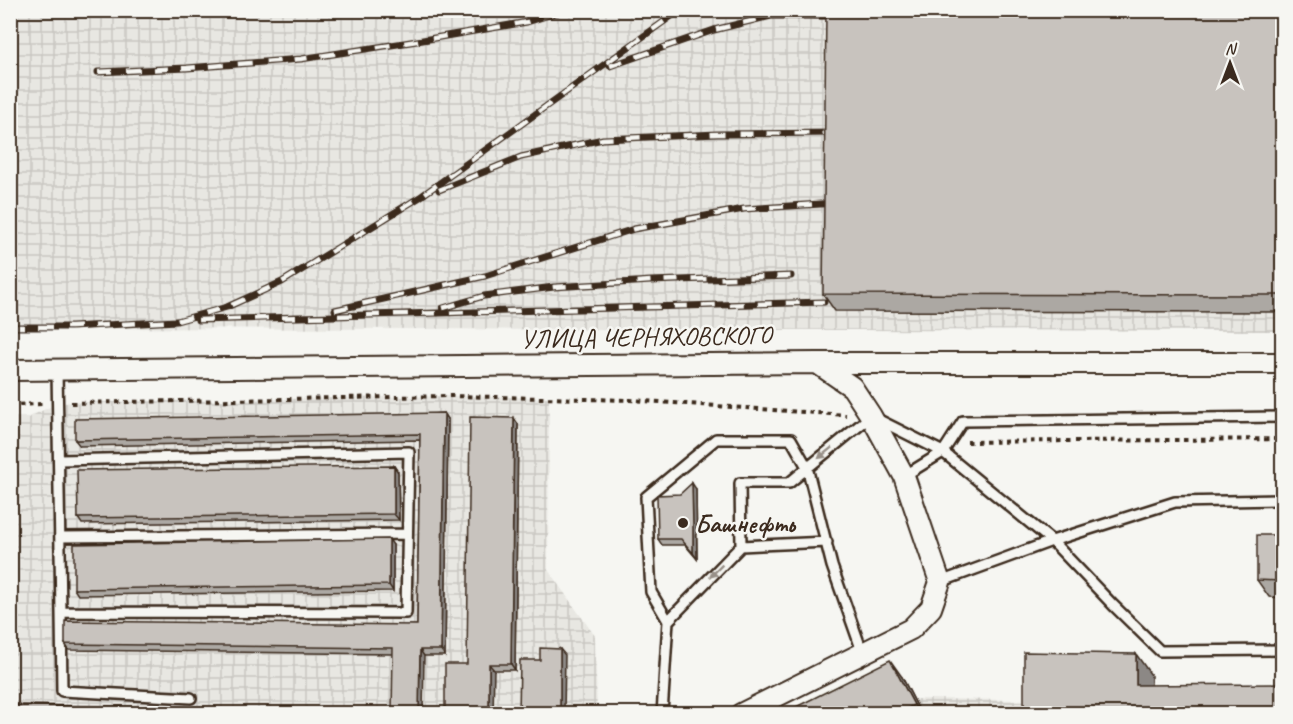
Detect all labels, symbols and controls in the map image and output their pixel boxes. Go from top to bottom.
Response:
north arrow [1200,33,1260,93]
text: N [1225,39,1238,59]
street label: УЛИЦА ЧЕРНЯХОВСКОГО [520,318,775,356]
one-way arrow [817,446,833,459]
place label: Башнефть [695,507,797,540]
marker: Башнефть [676,516,690,530]
one-way arrow [710,564,724,578]

